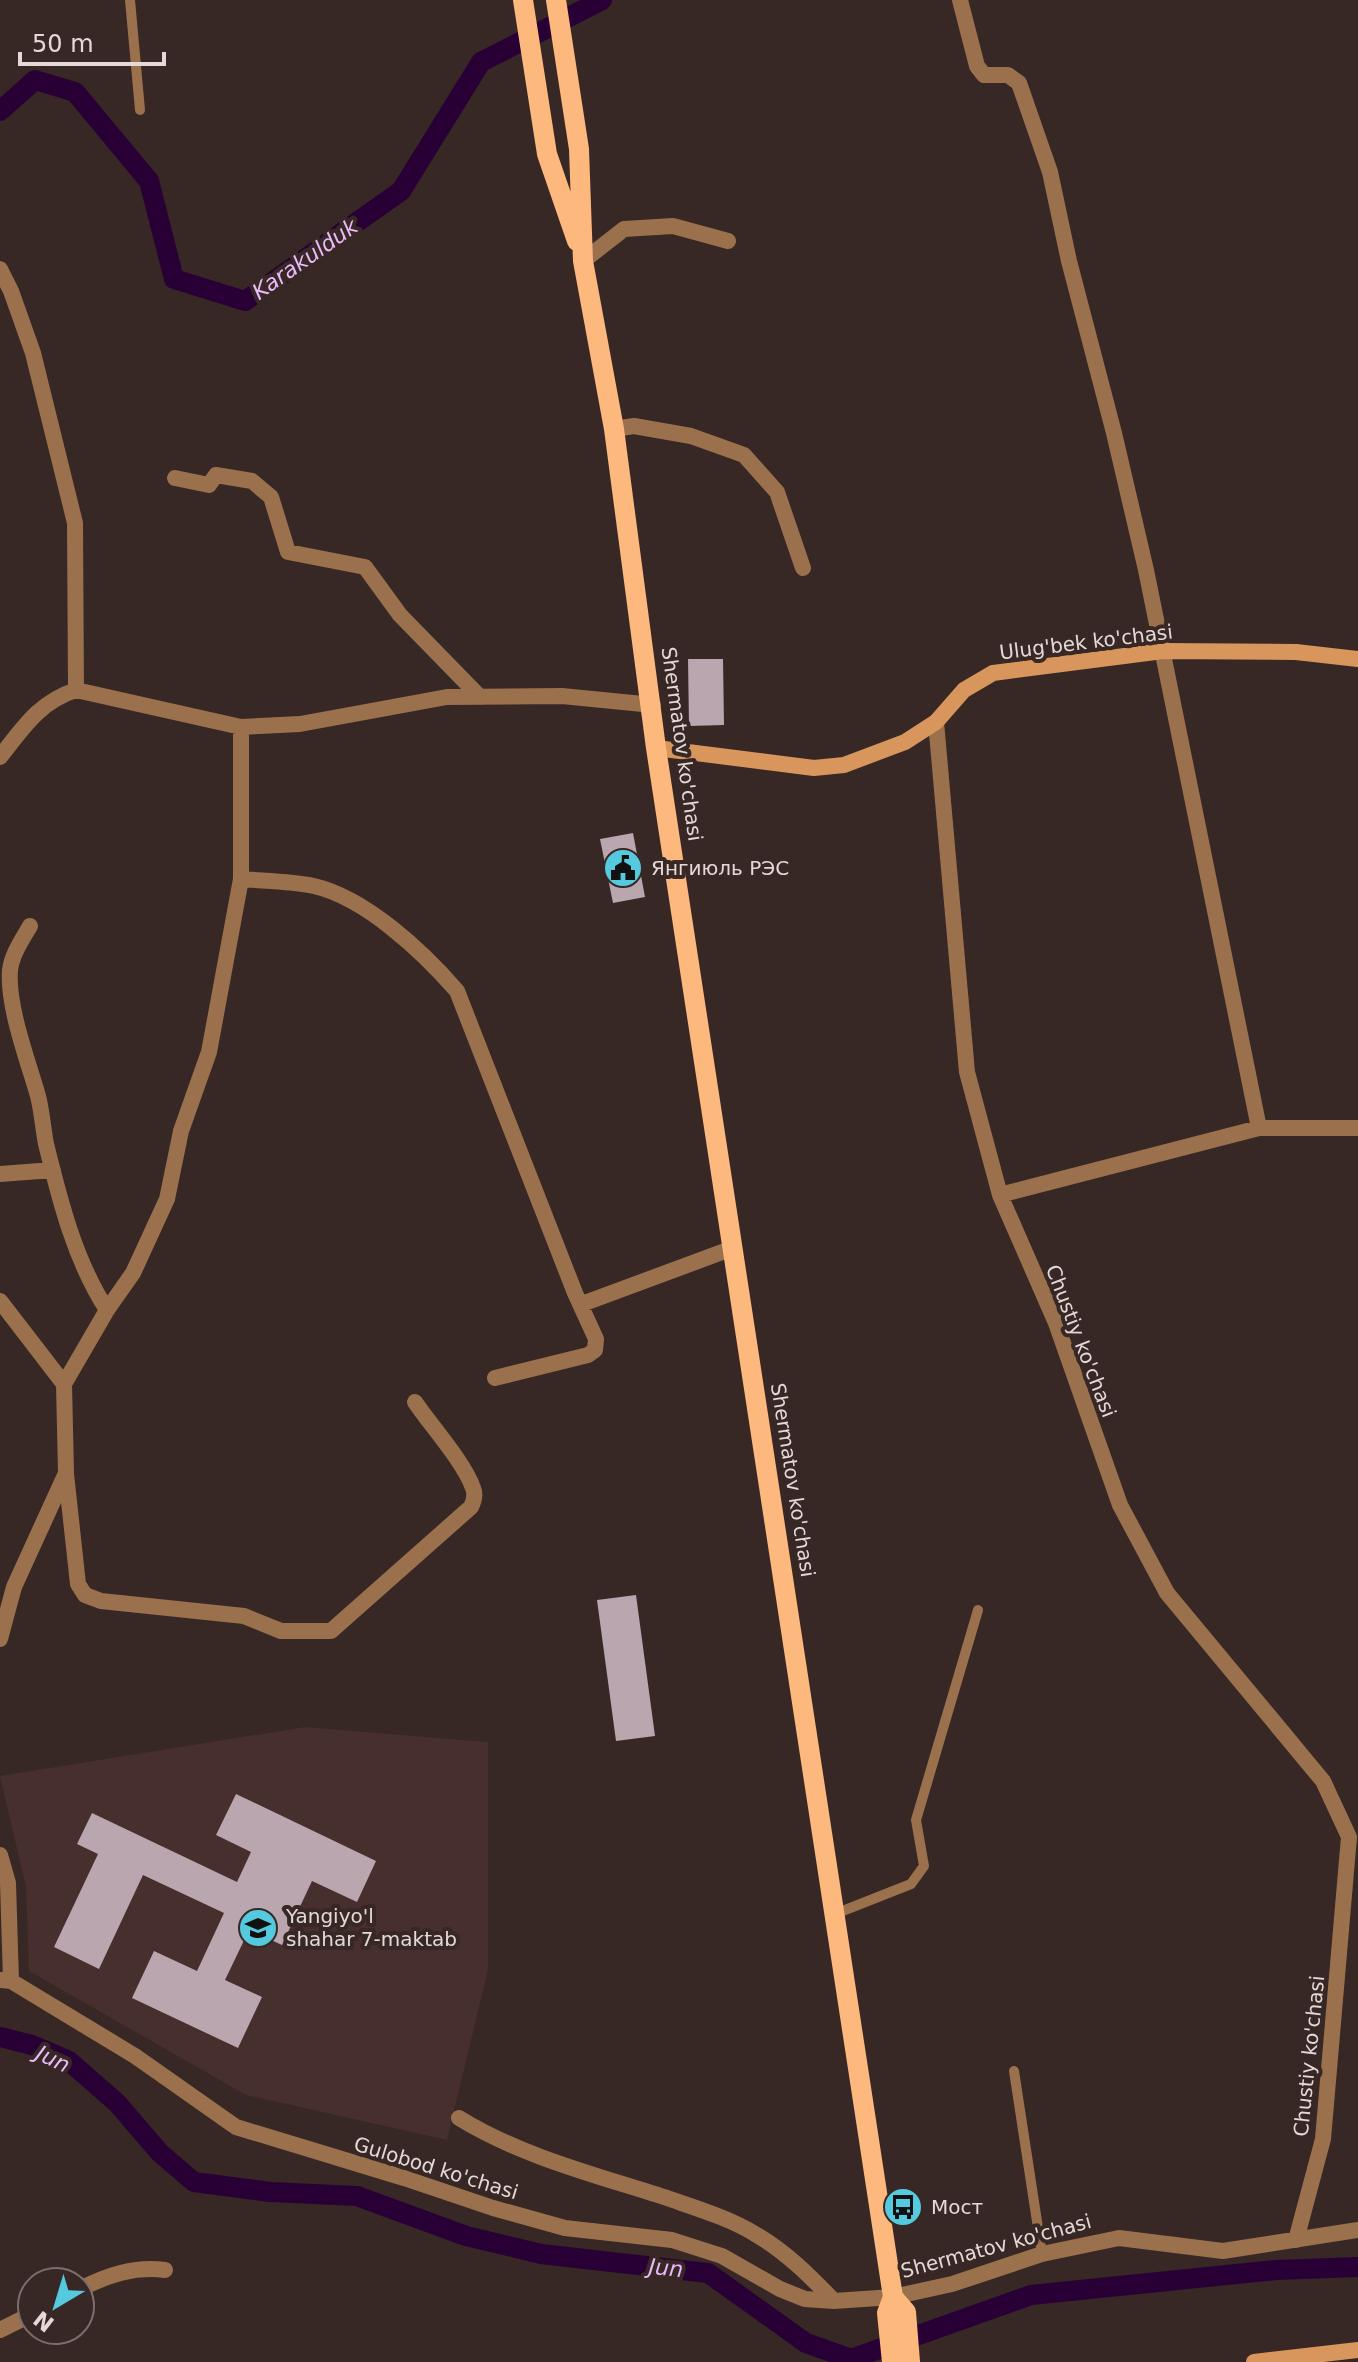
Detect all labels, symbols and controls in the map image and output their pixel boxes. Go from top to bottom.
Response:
scale bar [20,16,164,66]
text: 50 m [32,30,94,58]
water label: Karakulduk [247,213,364,305]
street label: Ulug'bek ko'chasi [998,619,1174,665]
street label: Shermatov ko'chasi [656,645,708,843]
public building icon: Янгиюль РЭС [602,847,644,889]
place label: Янгиюль РЭС [651,856,789,880]
street label: Chustiy ko'chasi [1041,1261,1121,1421]
street label: Shermatov ko'chasi [766,1381,820,1579]
place label: Yangiyo'l shahar 7-maktab [285,1904,457,1951]
school or university icon: Yangiyo'l shahar 7-maktab [237,1907,279,1949]
street label: Chustiy ko'chasi [1289,1974,1329,2138]
water label: Jun [29,2039,74,2078]
street label: Gulobod ko'chasi [351,2132,521,2204]
bus stop icon: Мост [882,2186,924,2228]
place label: Мост [931,2195,983,2219]
street label: Shermatov ko'chasi [898,2209,1094,2283]
water label: Jun [644,2253,684,2282]
north arrow [16,2266,96,2346]
text: N [29,2306,59,2337]

